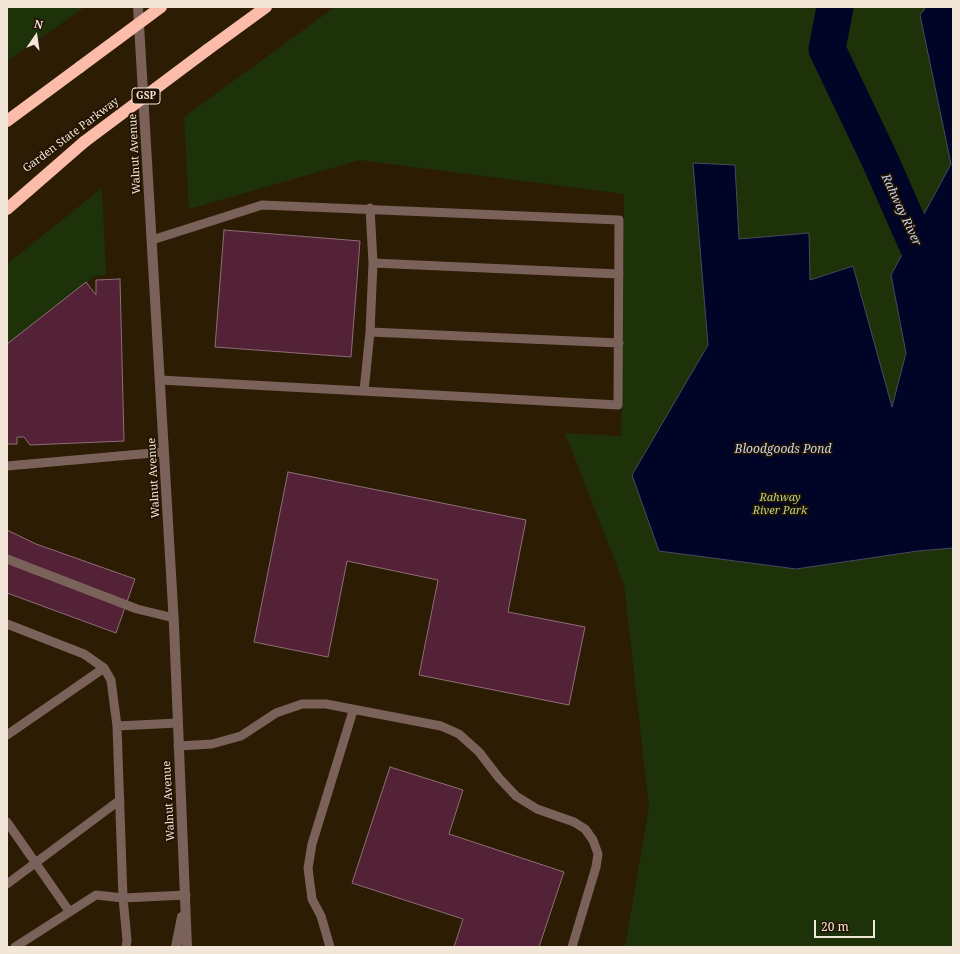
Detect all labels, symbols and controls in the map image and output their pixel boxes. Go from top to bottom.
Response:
north arrow [16,16,56,56]
text: N [33,16,45,32]
road number: GSP [132,88,160,104]
street label: Garden State Parkway [20,95,122,175]
street label: Walnut Avenue [126,113,144,195]
water label: Rahway River [878,172,924,248]
street label: Walnut Avenue [145,437,163,519]
water label: Bloodgoods Pond [735,443,831,457]
park label: Rahway River Park [753,491,807,517]
street label: Walnut Avenue [160,760,178,842]
scale bar [816,912,877,938]
text: 20 m [821,918,849,935]

